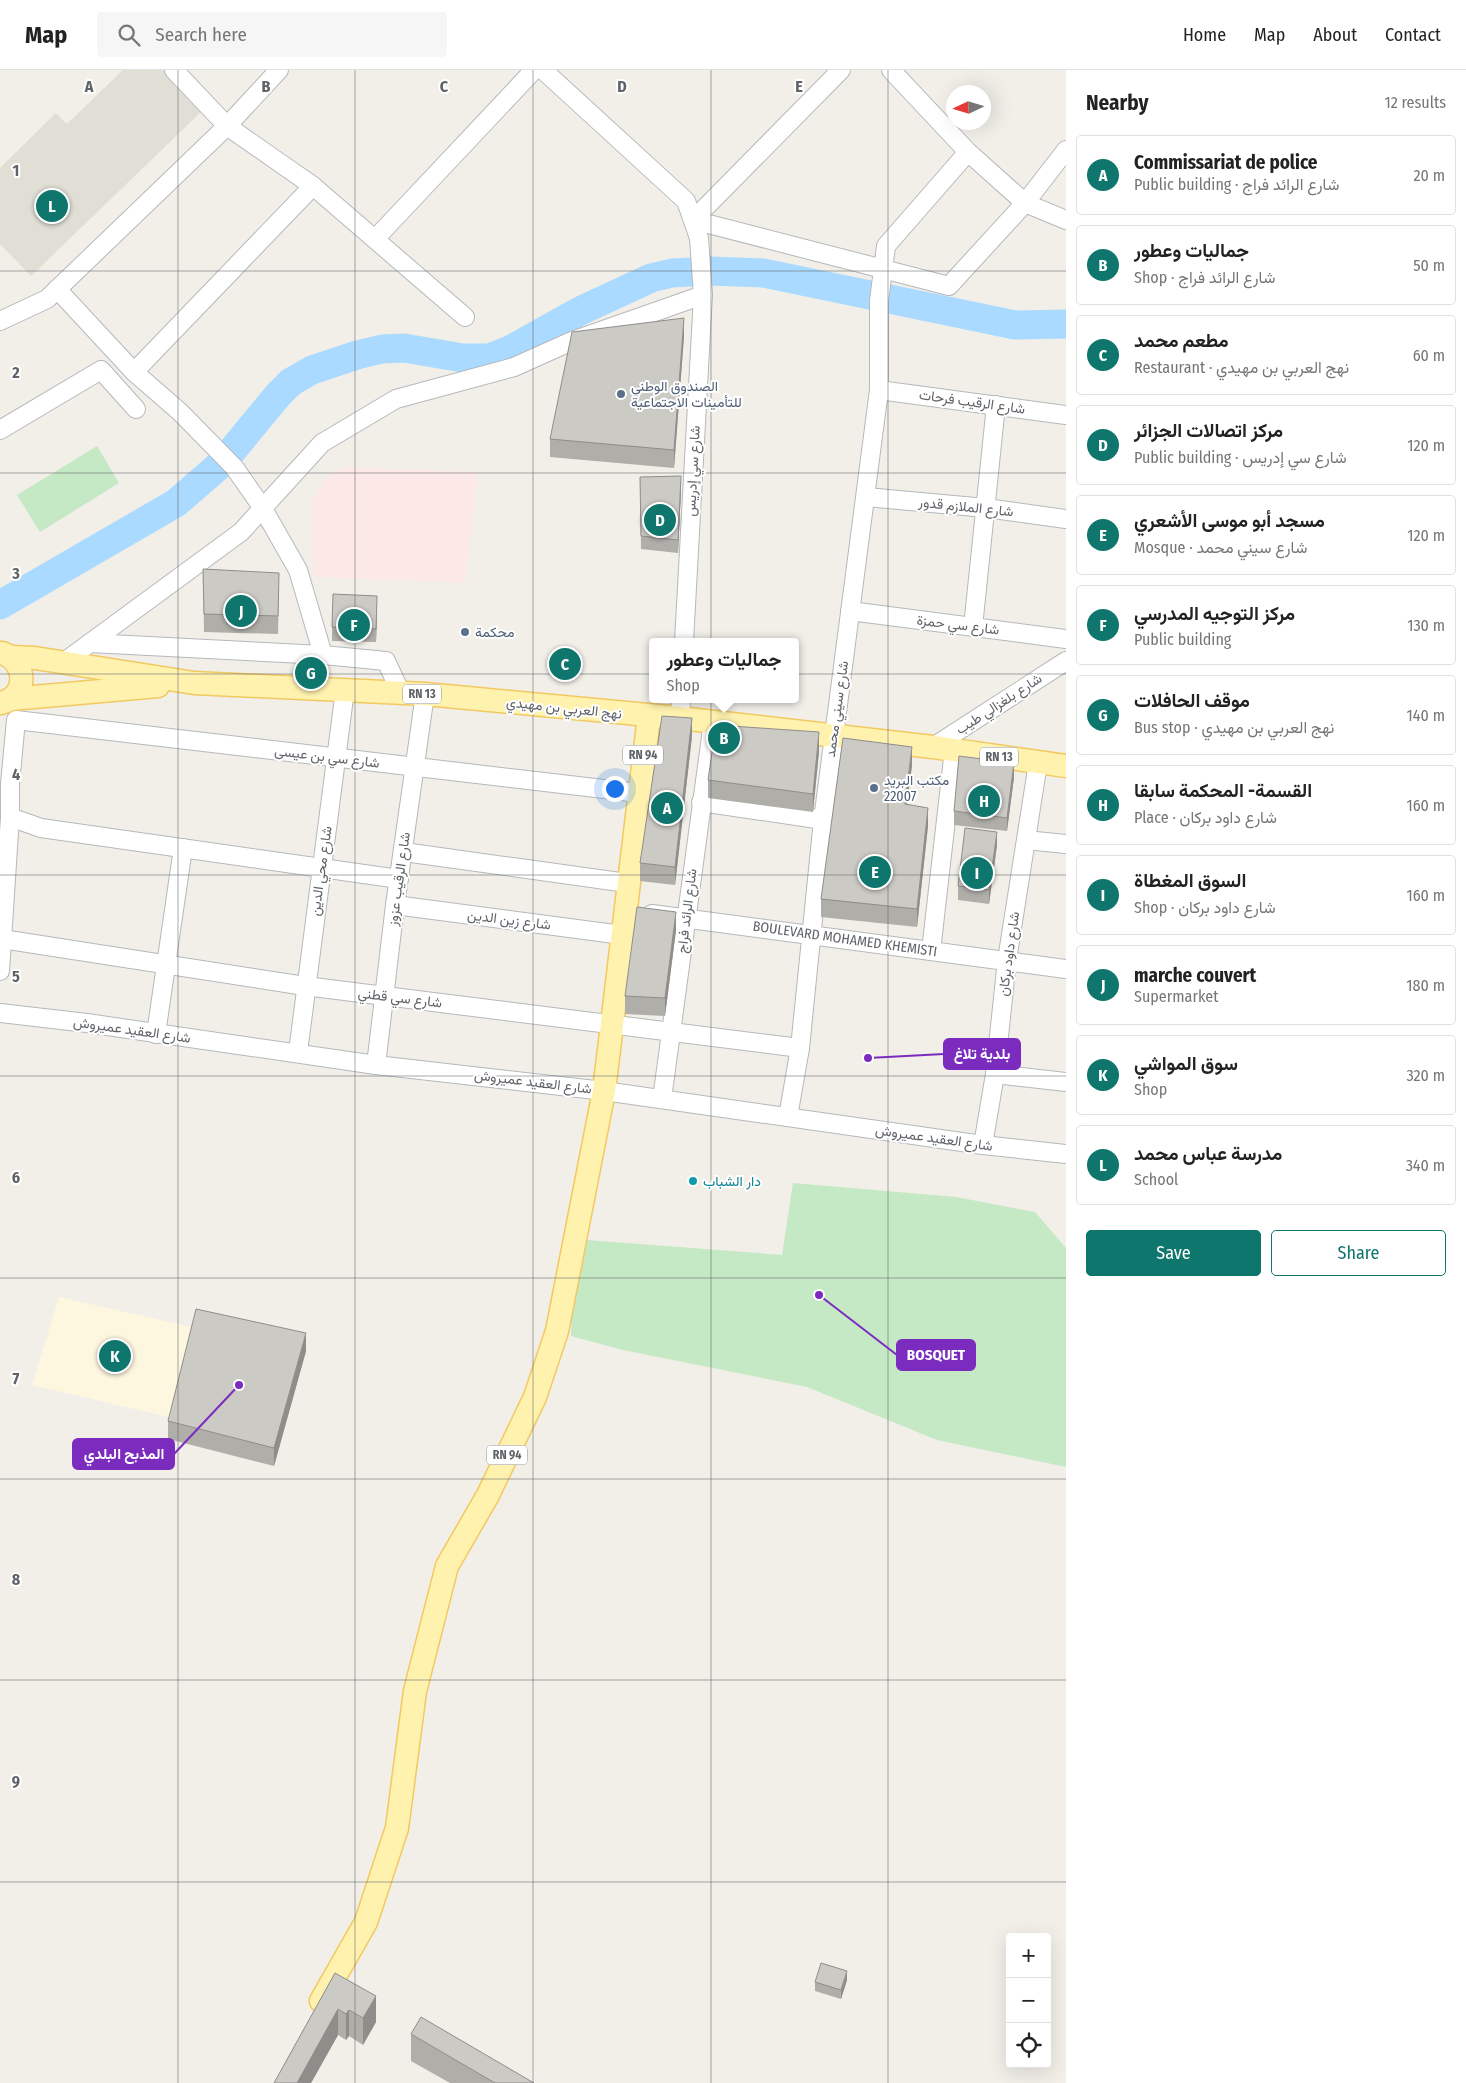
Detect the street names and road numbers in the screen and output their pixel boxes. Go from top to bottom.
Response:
street label: شارع الرقيب فرحات [918,386,1026,420]
street label: شارع سي إدريس [682,425,707,517]
street label: شارع الملازم قدور [916,493,1014,522]
street label: شارع سي حمزة [915,611,1000,641]
street label: شارع سيني محمد [822,660,855,759]
street label: شارع بلغزالي طيب [953,670,1047,741]
road number: RN 13 [403,684,441,704]
street label: نهج العربي بن مهيدي [505,693,623,726]
street label: شارع سي بن عيسى [273,742,380,775]
road number: RN 94 [623,746,663,764]
road number: RN 13 [980,748,1018,766]
street label: شارع محي الدين [306,825,339,917]
street label: شارع الرقيب عزوز [384,831,416,928]
street label: شارع الرائد فراج [673,868,703,954]
street label: شارع زين الدين [466,906,552,936]
street label: شارع داود بركان [995,911,1025,998]
street label: BOULEVARD MOHAMED KHEMISTI [752,918,938,960]
street label: شارع سي قطني [357,984,443,1015]
street label: شارع العقيد عميروش [72,1013,192,1049]
street label: شارع العقيد عميروش [473,1066,593,1100]
street label: شارع العقيد عميروش [874,1121,994,1157]
road number: RN 94 [487,1446,527,1464]

